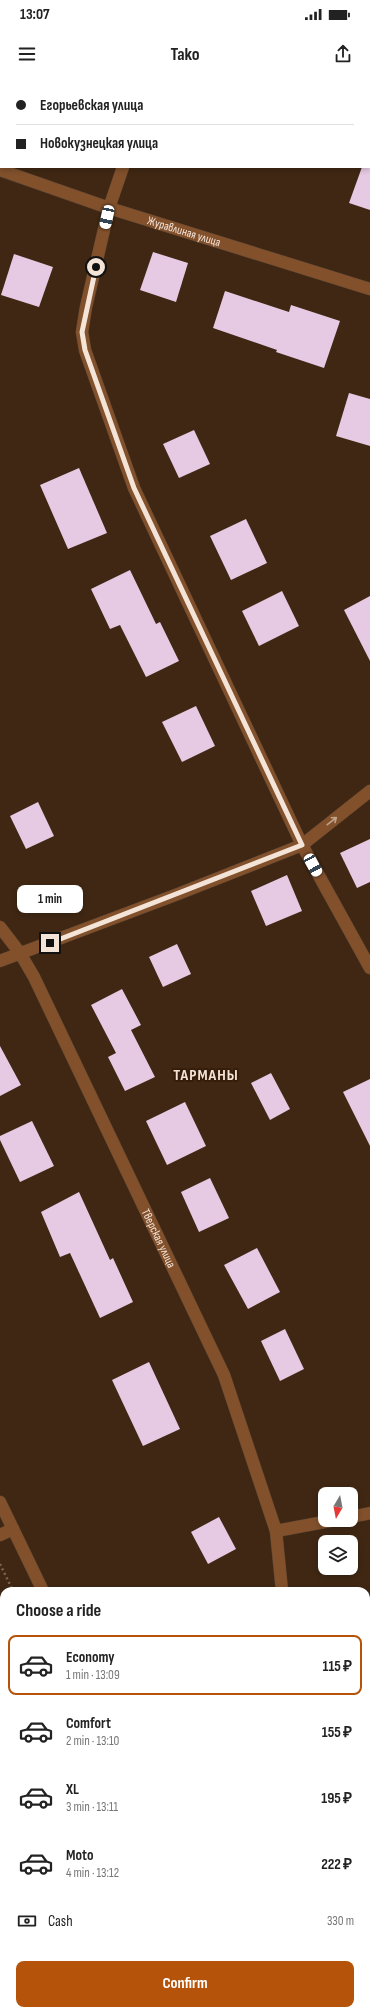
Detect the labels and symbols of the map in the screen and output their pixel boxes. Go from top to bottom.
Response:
car [99,204,115,230]
street label: Журавлиная улица [145,213,223,250]
route start [87,258,105,276]
one-way arrow [327,817,338,825]
car [302,852,324,878]
callout: 1 min [17,885,83,913]
route end [41,934,59,952]
district label: ТАРМАНЫ [173,1066,239,1085]
street label: Тверская улица [138,1206,179,1271]
north arrow [318,1487,358,1527]

